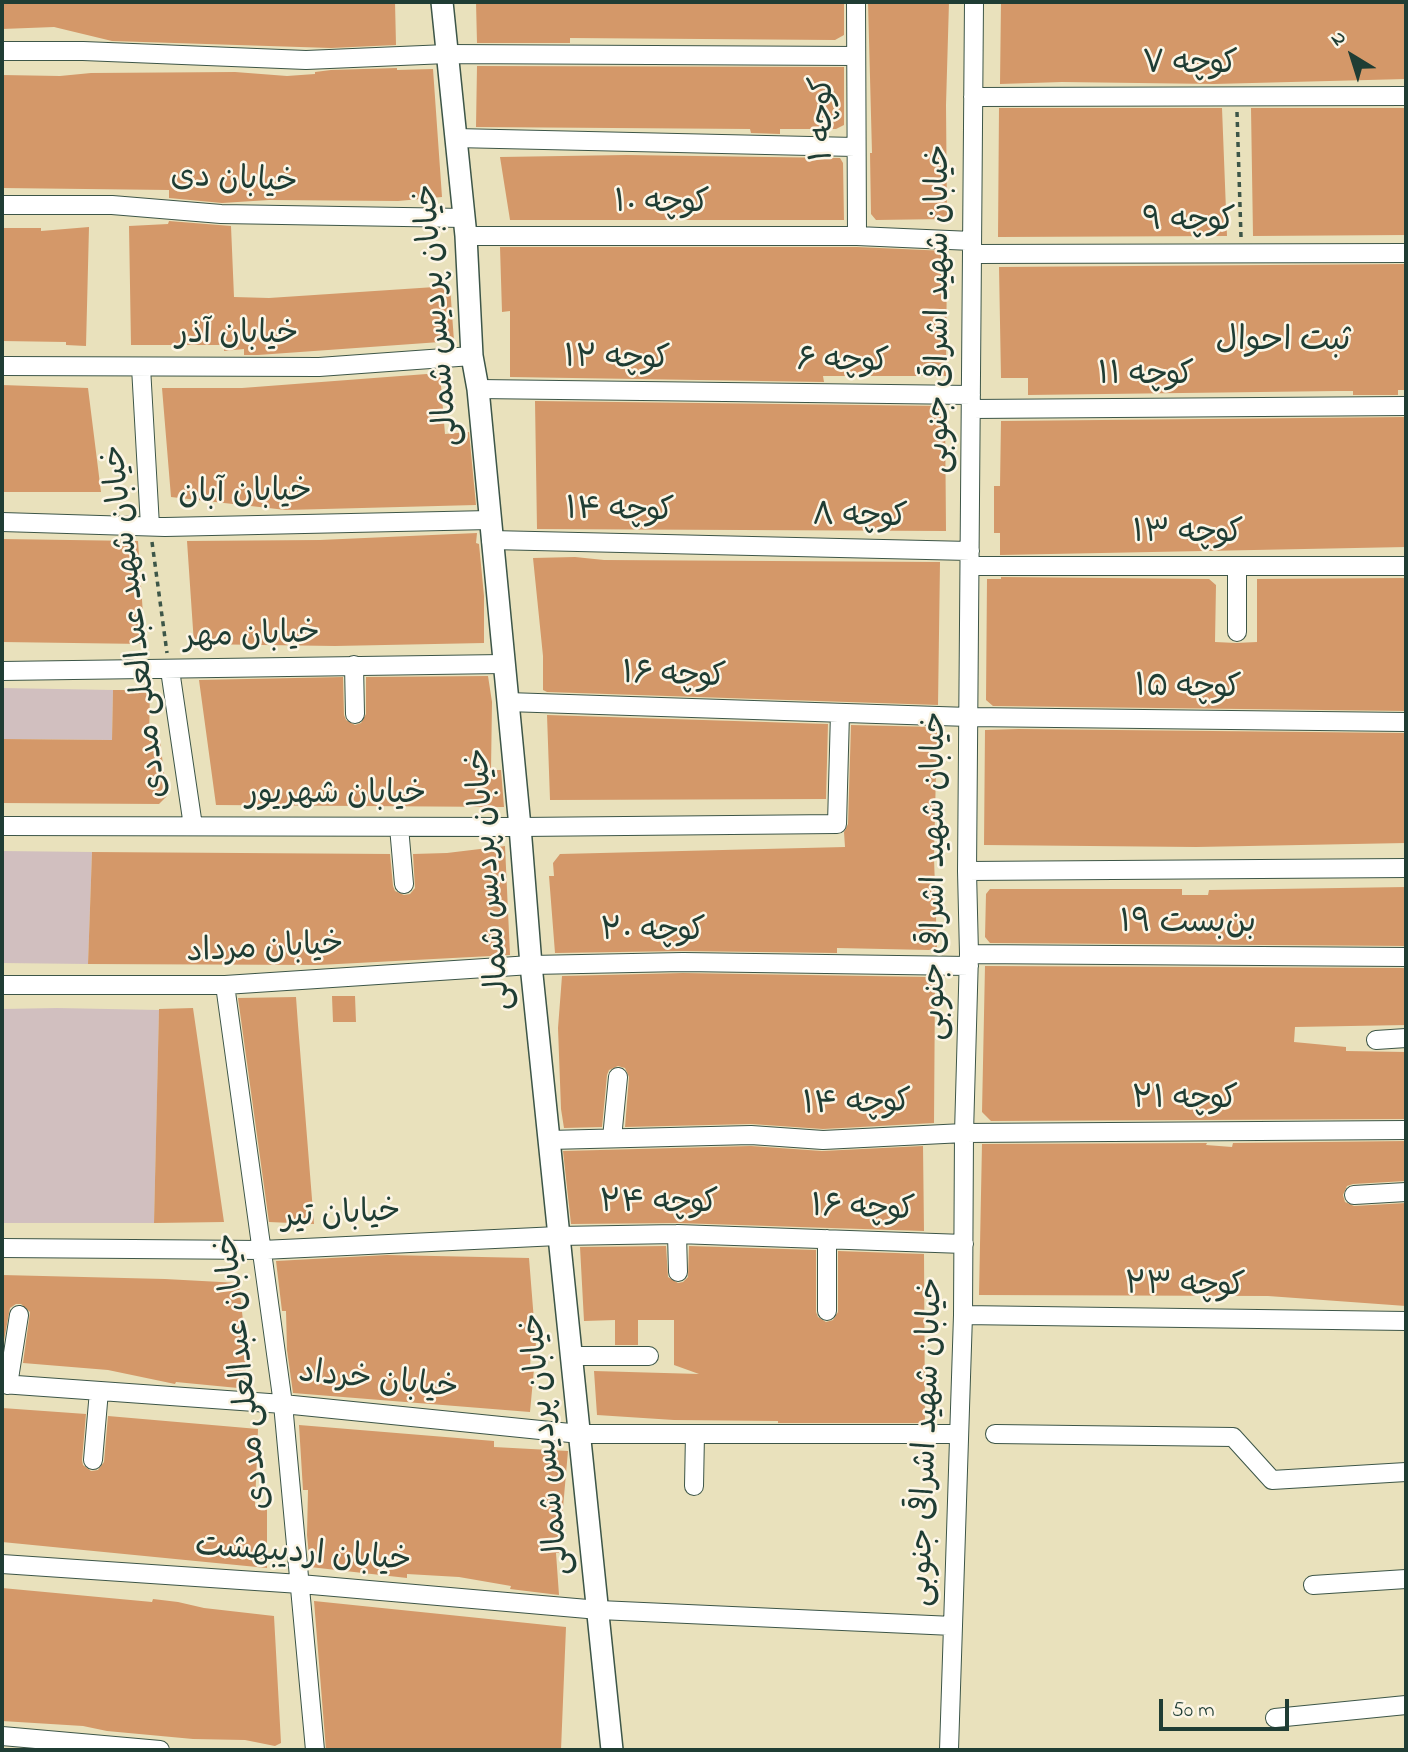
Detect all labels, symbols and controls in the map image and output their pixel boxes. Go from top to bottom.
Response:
north arrow [1317,21,1387,91]
text: N [1325,24,1352,54]
street label: کوچه ۷ [1142,48,1238,86]
street label: کوچه ۱ [807,77,845,161]
street label: خیابان شهید اشراقی جنوبی [923,144,961,474]
street label: خیابان دی [170,160,298,204]
street label: خیابان پردیس شمالی [409,182,471,448]
street label: کوچه ۱۰ [614,187,710,225]
street label: کوچه ۹ [1142,205,1236,243]
street label: خیابان آذر [176,318,298,356]
district label: ثبت احوال [1215,324,1351,364]
street label: کوچه ۱۲ [563,341,671,381]
street label: کوچه ۶ [796,344,890,384]
street label: کوچه ۱۱ [1098,359,1194,397]
street label: خیابان شهید عبدالعلی مددی [97,442,179,800]
street label: خیابان آبان [178,475,312,515]
street label: کوچه ۱۴ [565,493,675,533]
street label: کوچه ۸ [812,499,908,539]
street label: کوچه ۱۳ [1132,517,1244,555]
street label: خیابان مهر [183,616,321,660]
street label: کوچه ۱۶ [621,657,727,699]
street label: کوچه ۱۵ [1134,670,1242,710]
street label: خیابان شهید اشراقی جنوبی [919,711,957,1041]
street label: خیابان پردیس شمالی [461,746,523,1012]
street label: خیابان شهریور [246,778,426,816]
street label: بن‌بست ۱۹ [1120,907,1256,945]
street label: کوچه ۲۰ [600,915,706,953]
street label: خیابان مرداد [185,928,345,974]
street label: کوچه ۲۱ [1132,1083,1238,1121]
street label: کوچه ۱۴ [802,1086,912,1126]
street label: کوچه ۲۴ [600,1187,718,1225]
street label: کوچه ۱۶ [810,1190,916,1232]
street label: خیابان تیر [280,1195,402,1239]
street label: خیابان عبدالعلی مددی [210,1230,282,1512]
street label: کوچه ۲۳ [1124,1268,1246,1308]
street label: خیابان شهید اشراقی جنوبی [904,1277,954,1607]
street label: خیابان پردیس شمالی [516,1311,582,1577]
street label: خیابان خرداد [296,1356,460,1410]
street label: خیابان اردیبهشت [194,1529,412,1583]
scale bar [1163,1686,1292,1730]
text: 50 m [1172,1696,1215,1726]

